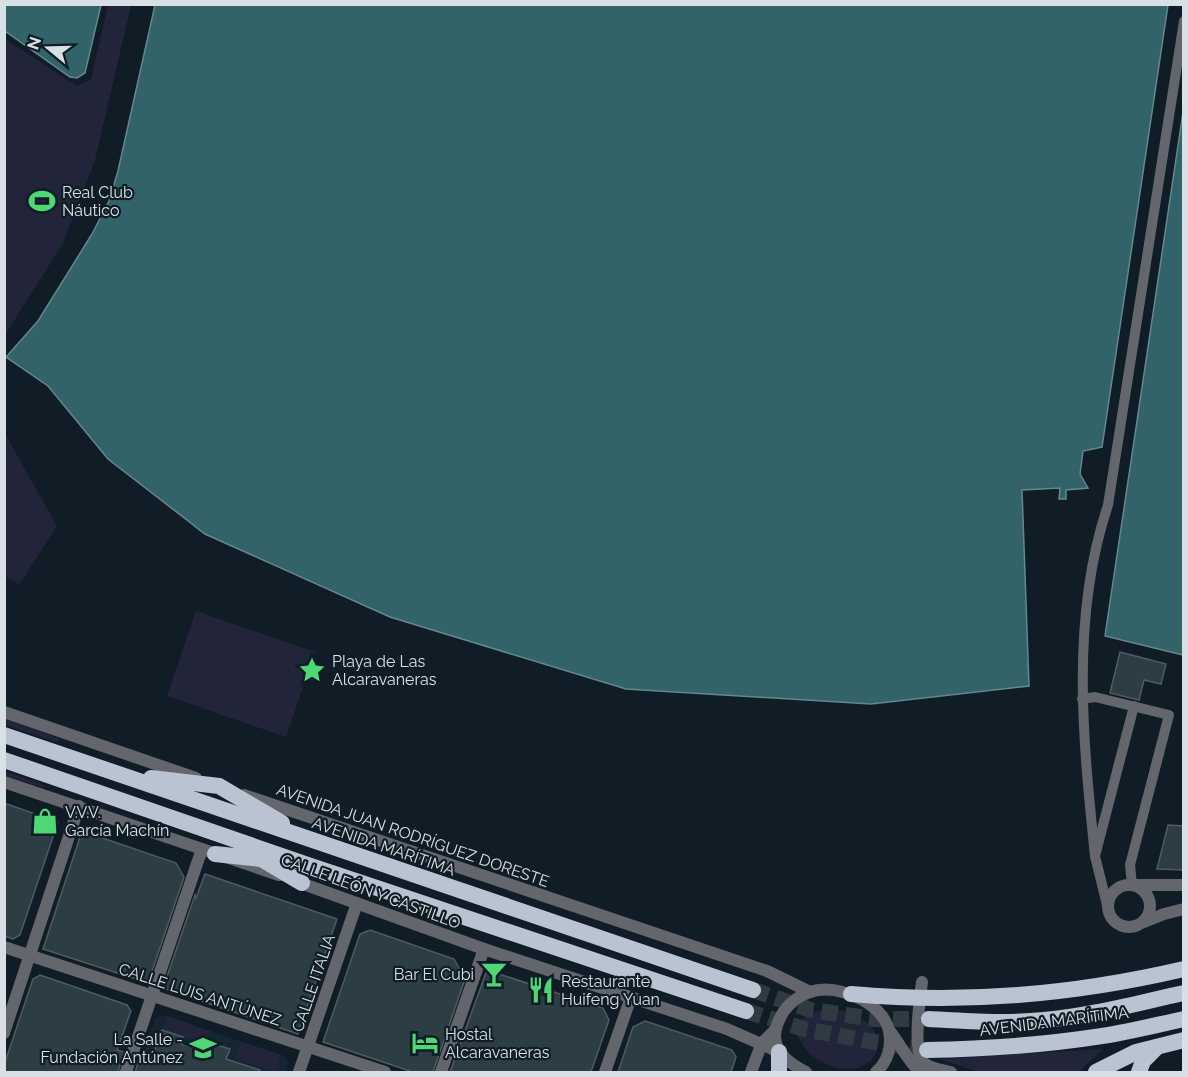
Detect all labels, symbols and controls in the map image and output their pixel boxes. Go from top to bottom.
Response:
north arrow [18,18,78,78]
text: N [23,34,45,52]
place label: Real Club Náutico [62,183,133,220]
sports icon: Real Club Náutico [27,186,57,216]
place label: Playa de Las Alcaravaneras [332,652,437,689]
place icon: Playa de Las Alcaravaneras [297,655,327,685]
street label: AVENIDA JUAN RODRÍGUEZ DORESTE [274,779,552,891]
place label: V.V.V. García Machín [65,803,169,840]
shop icon: V.V.V. García Machín [30,806,60,836]
street label: AVENIDA MARÍTIMA [310,812,458,880]
street label: CALLE LEÓN Y CASTILLO [278,849,464,933]
street label: CALLE ITALIA [288,932,339,1034]
street label: CALLE LUIS ANTÚNEZ [116,958,284,1030]
bar icon: Bar El Cubi [479,959,509,989]
place label: Bar El Cubi [394,965,474,984]
place label: Restaurante Huifeng Yuan [561,972,660,1009]
restaurant icon: Restaurante Huifeng Yuan [526,975,556,1005]
street label: AVENIDA MARÍTIMA [978,1002,1130,1040]
place label: Hostal Alcaravaneras [445,1025,550,1062]
hotel icon: Hostal Alcaravaneras [410,1028,440,1058]
place label: La Salle - Fundación Antúnez [40,1030,183,1067]
school or university icon: La Salle - Fundación Antúnez [188,1033,218,1063]

